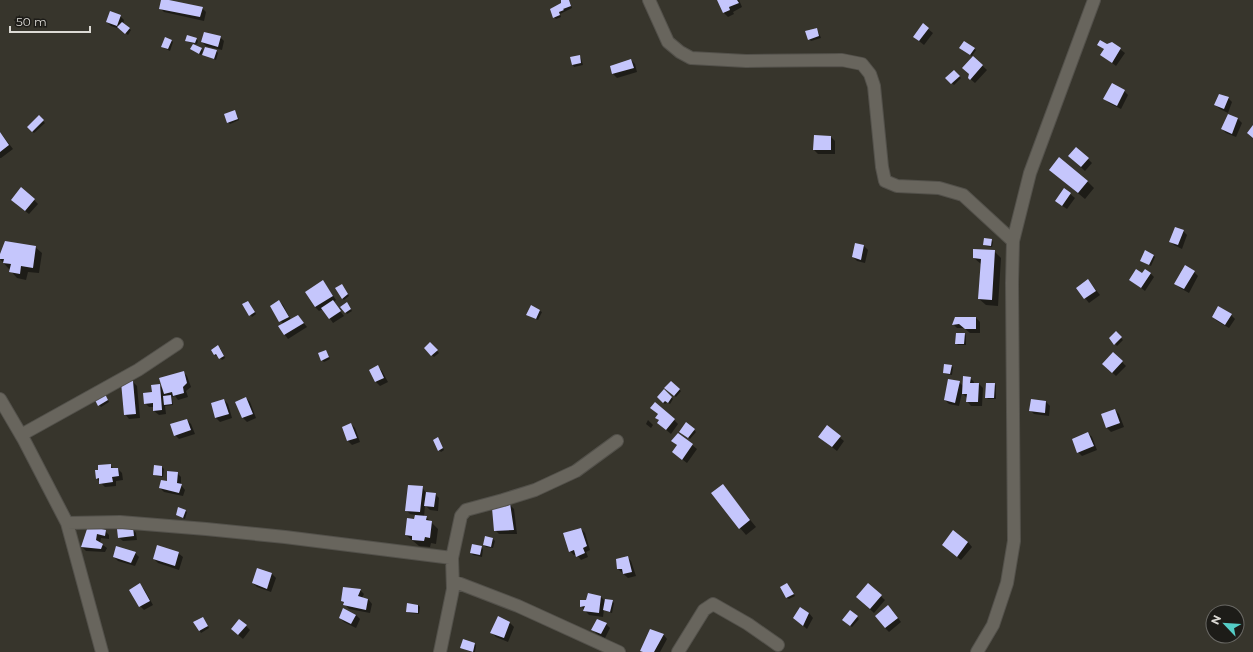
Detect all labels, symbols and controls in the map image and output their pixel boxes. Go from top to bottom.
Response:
scale bar [10,8,90,34]
text: 50 m [16,14,47,29]
north arrow [1205,604,1245,644]
text: N [1208,613,1224,627]

